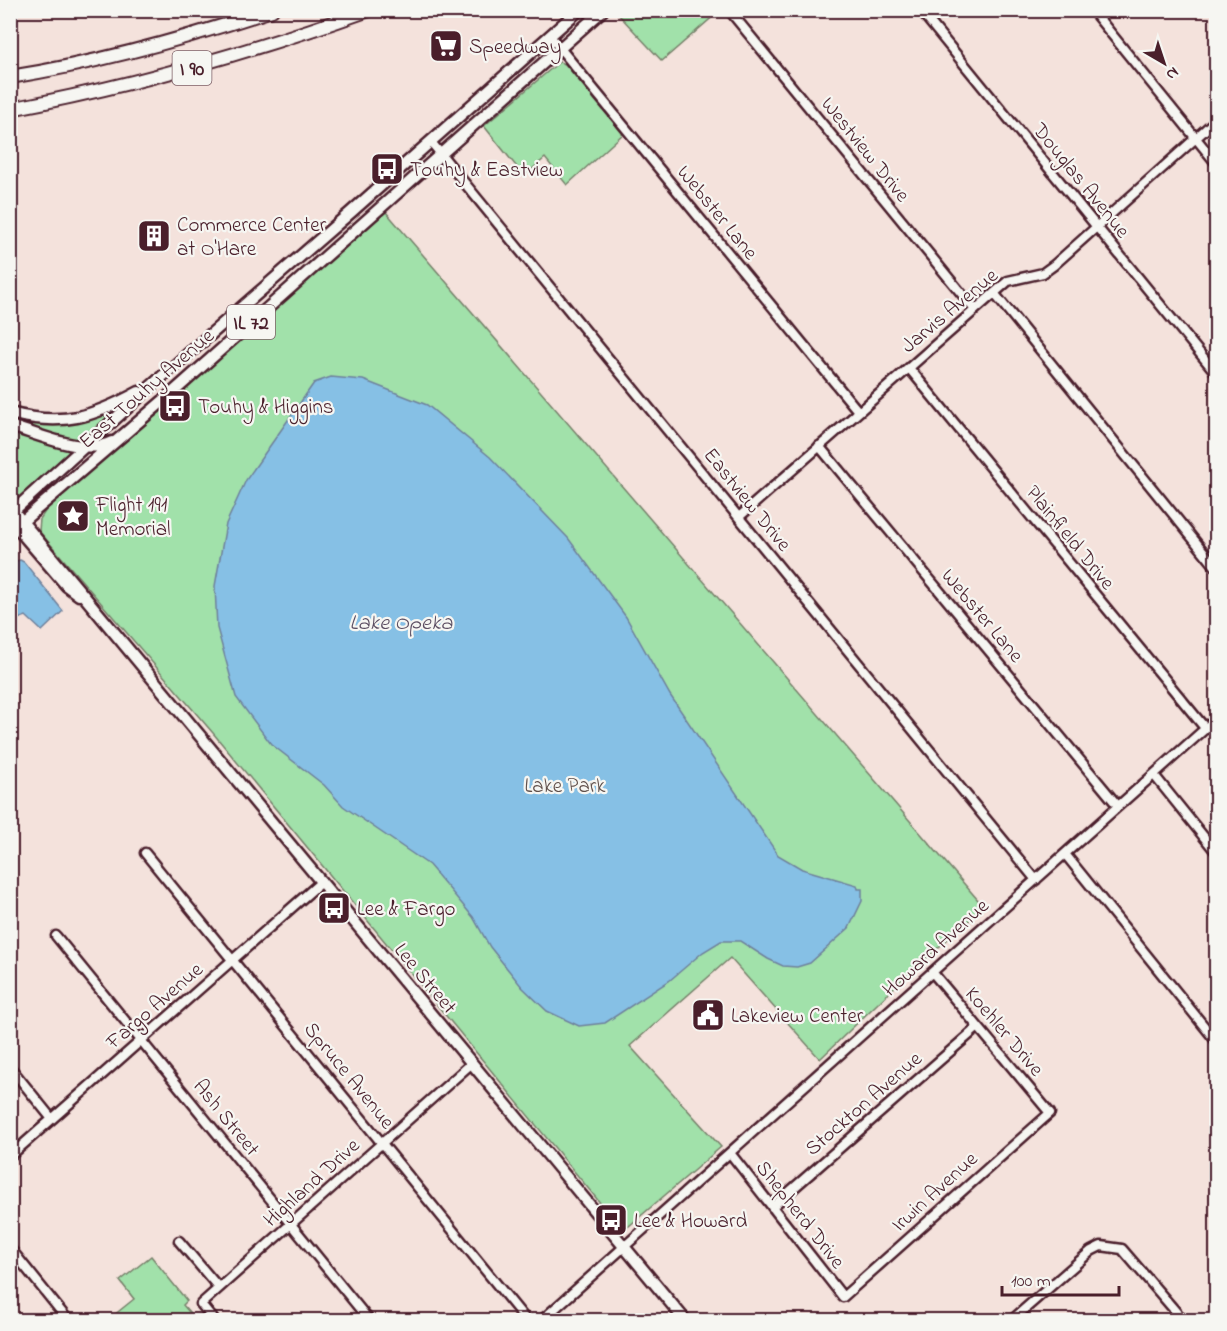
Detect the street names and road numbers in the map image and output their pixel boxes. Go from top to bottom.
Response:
road number: I 90 [172,51,212,85]
street label: Westview Drive [813,91,917,210]
street label: Douglas Avenue [1022,116,1137,247]
street label: Webster Lane [669,159,765,268]
street label: Jarvis Avenue [895,262,1006,361]
road number: IL 72 [227,305,275,339]
street label: East Touhy Avenue [73,322,223,458]
street label: Eastview Drive [695,442,798,559]
street label: Plainfield Drive [1018,479,1122,598]
street label: Webster Lane [933,563,1030,670]
street label: Howard Avenue [876,892,997,1005]
street label: Lee Street [386,937,463,1021]
street label: Fargo Avenue [99,955,212,1059]
street label: Koehler Drive [957,981,1050,1084]
street label: Spruce Avenue [296,1016,401,1137]
street label: Stockton Avenue [799,1045,930,1164]
street label: Ash Street [185,1073,266,1163]
street label: Highland Drive [257,1132,369,1236]
street label: Irwin Avenue [885,1145,986,1240]
street label: Shepherd Drive [747,1155,852,1276]

